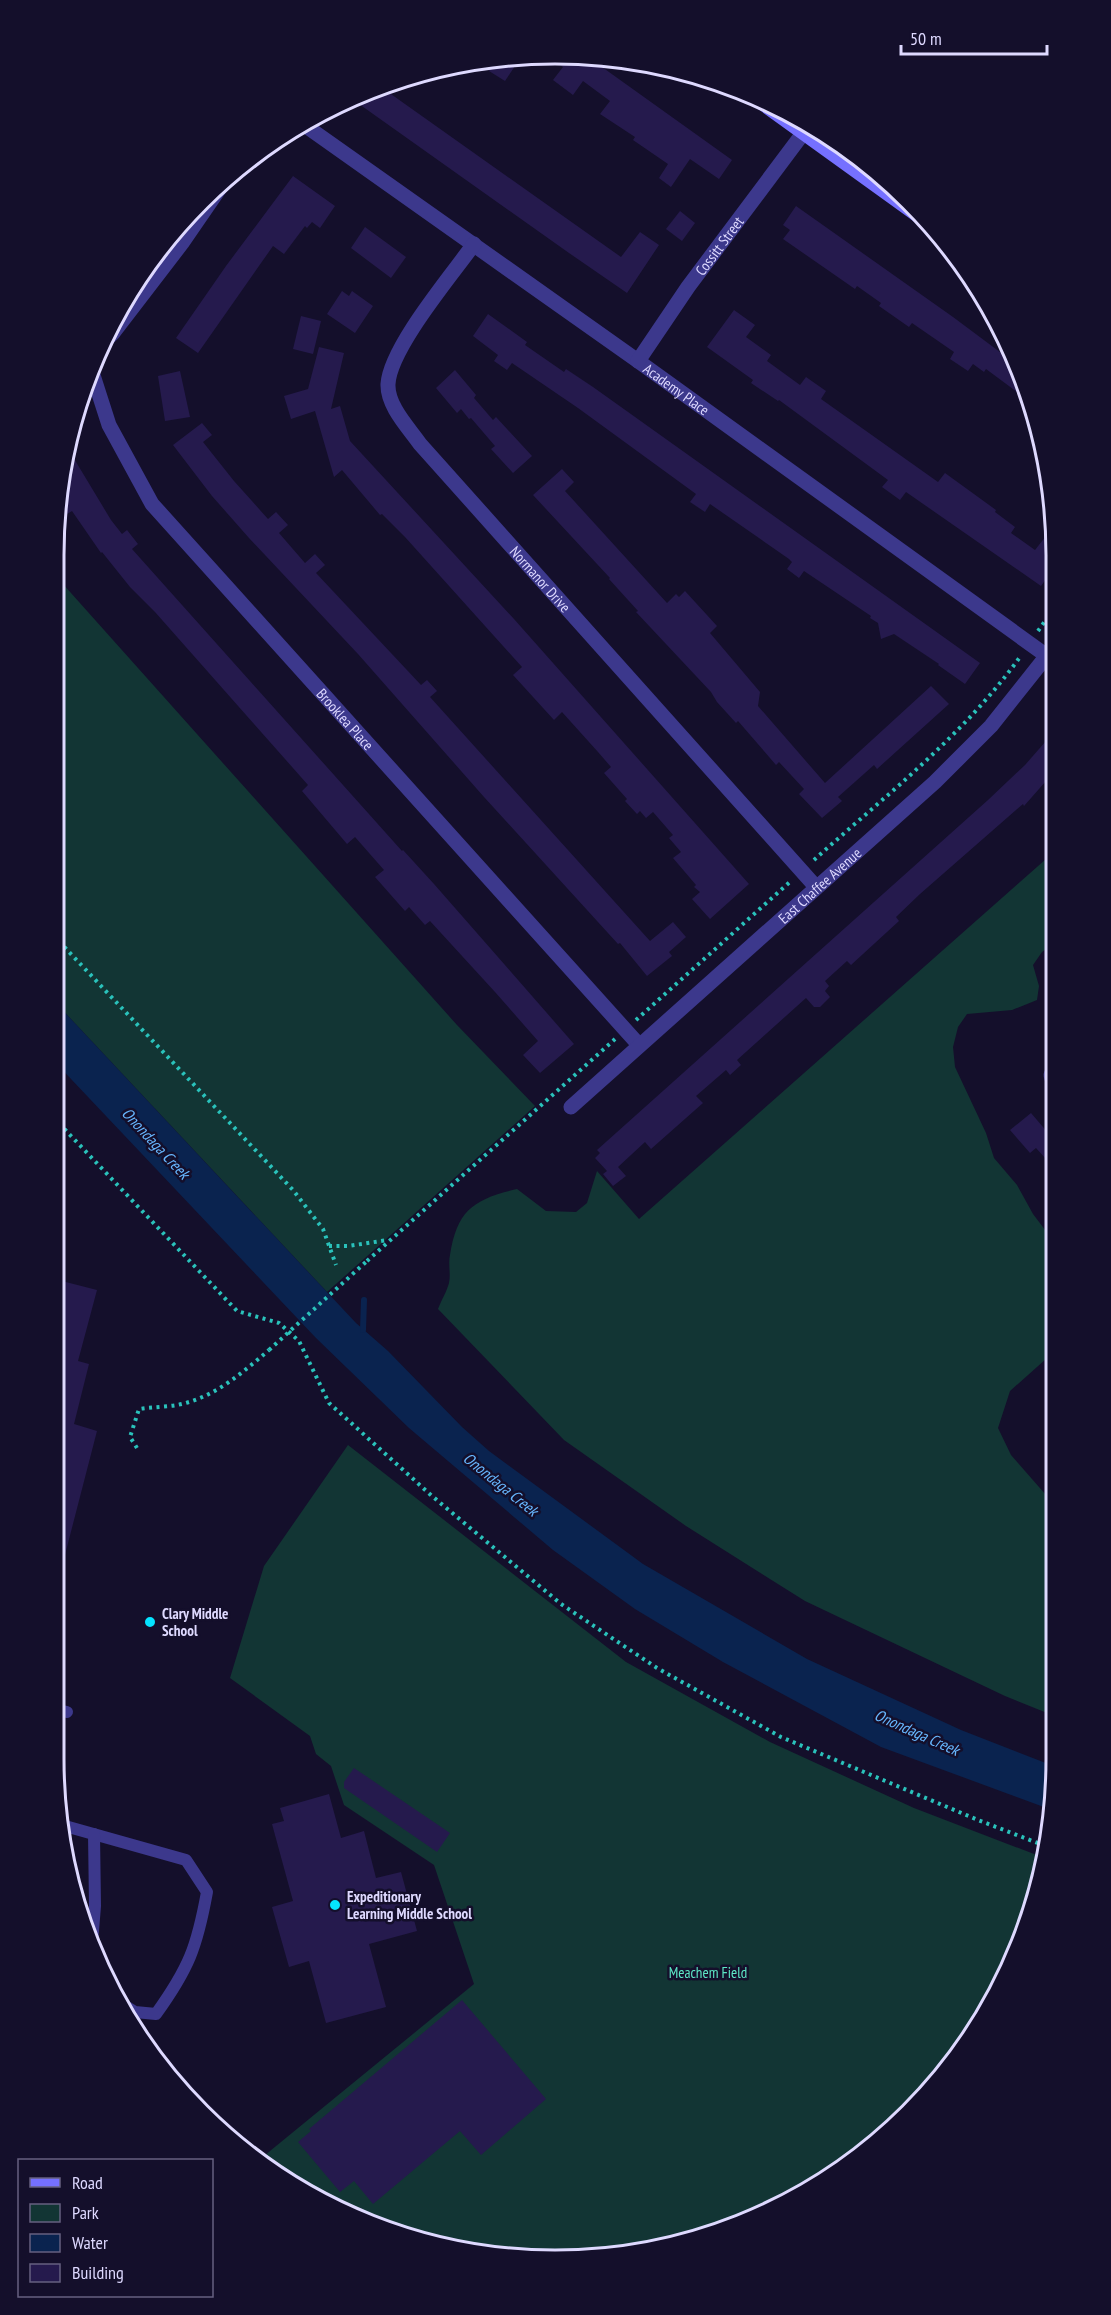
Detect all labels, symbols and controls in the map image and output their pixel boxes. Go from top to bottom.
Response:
scale bar [901,18,1046,56]
text: 50 m [910,27,942,50]
street label: Cossitt Street [691,212,747,279]
street label: Academy Place [640,359,713,419]
street label: Normanor Drive [506,542,575,616]
street label: Brooklea Place [313,684,378,754]
street label: East Chaffee Avenue [774,843,865,927]
water label: Onondaga Creek [118,1103,195,1184]
water label: Onondaga Creek [460,1448,544,1521]
place label: Clary Middle School [162,1604,228,1640]
marker: Clary Middle School [143,1615,157,1629]
water label: Onondaga Creek [872,1704,964,1760]
place label: Expeditionary Learning Middle School [347,1887,472,1923]
marker: Expeditionary Learning Middle School [328,1898,342,1912]
park label: Meachem Field [669,1963,747,1982]
legend [18,2159,213,2297]
text: Road [72,2171,103,2194]
text: Park [72,2201,99,2224]
text: Water [72,2231,108,2254]
text: Building [72,2261,124,2284]

